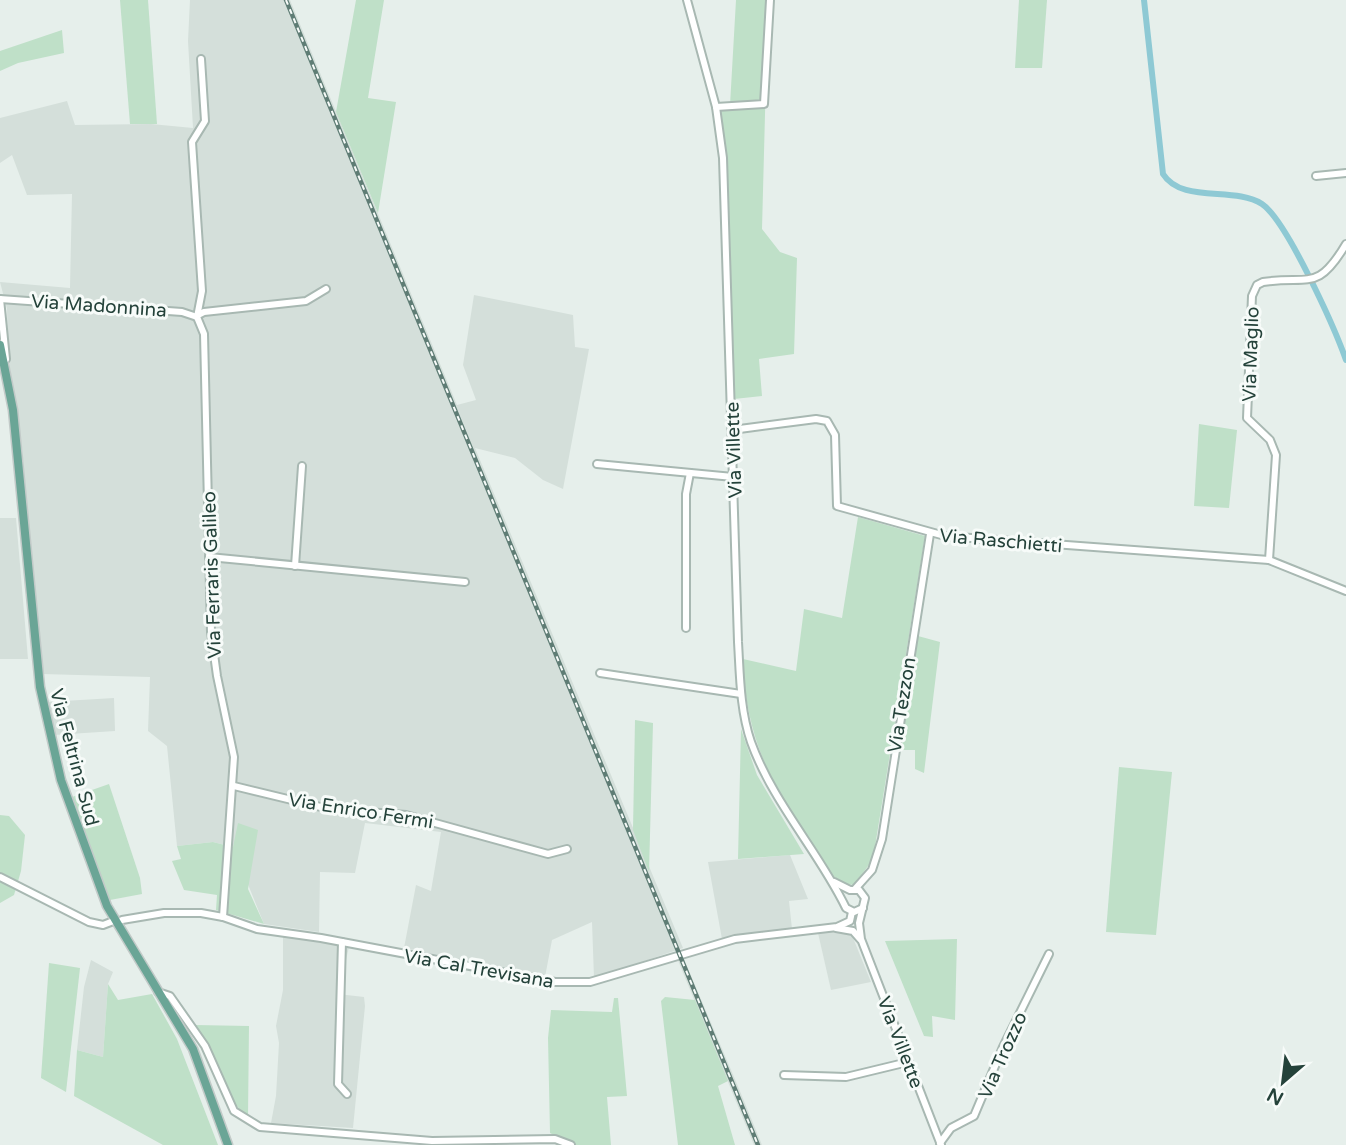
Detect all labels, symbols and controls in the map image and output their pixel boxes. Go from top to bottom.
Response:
street label: Via Madonnina [30,290,168,322]
street label: Via Maglio [1238,306,1264,402]
street label: Via Villette [721,401,747,499]
street label: Via Ferraris Galileo [198,491,226,659]
street label: Via Raschietti [939,525,1063,557]
street label: Via Tezzon [884,656,920,755]
street label: Via Feltrina Sud [45,686,103,828]
street label: Via Enrico Fermi [287,789,435,833]
street label: Via Cal Trevisana [402,945,556,993]
street label: Via Villette [873,993,928,1091]
street label: Via Trozzo [974,1009,1032,1102]
north arrow [1248,1047,1318,1117]
text: N [1264,1083,1287,1109]

